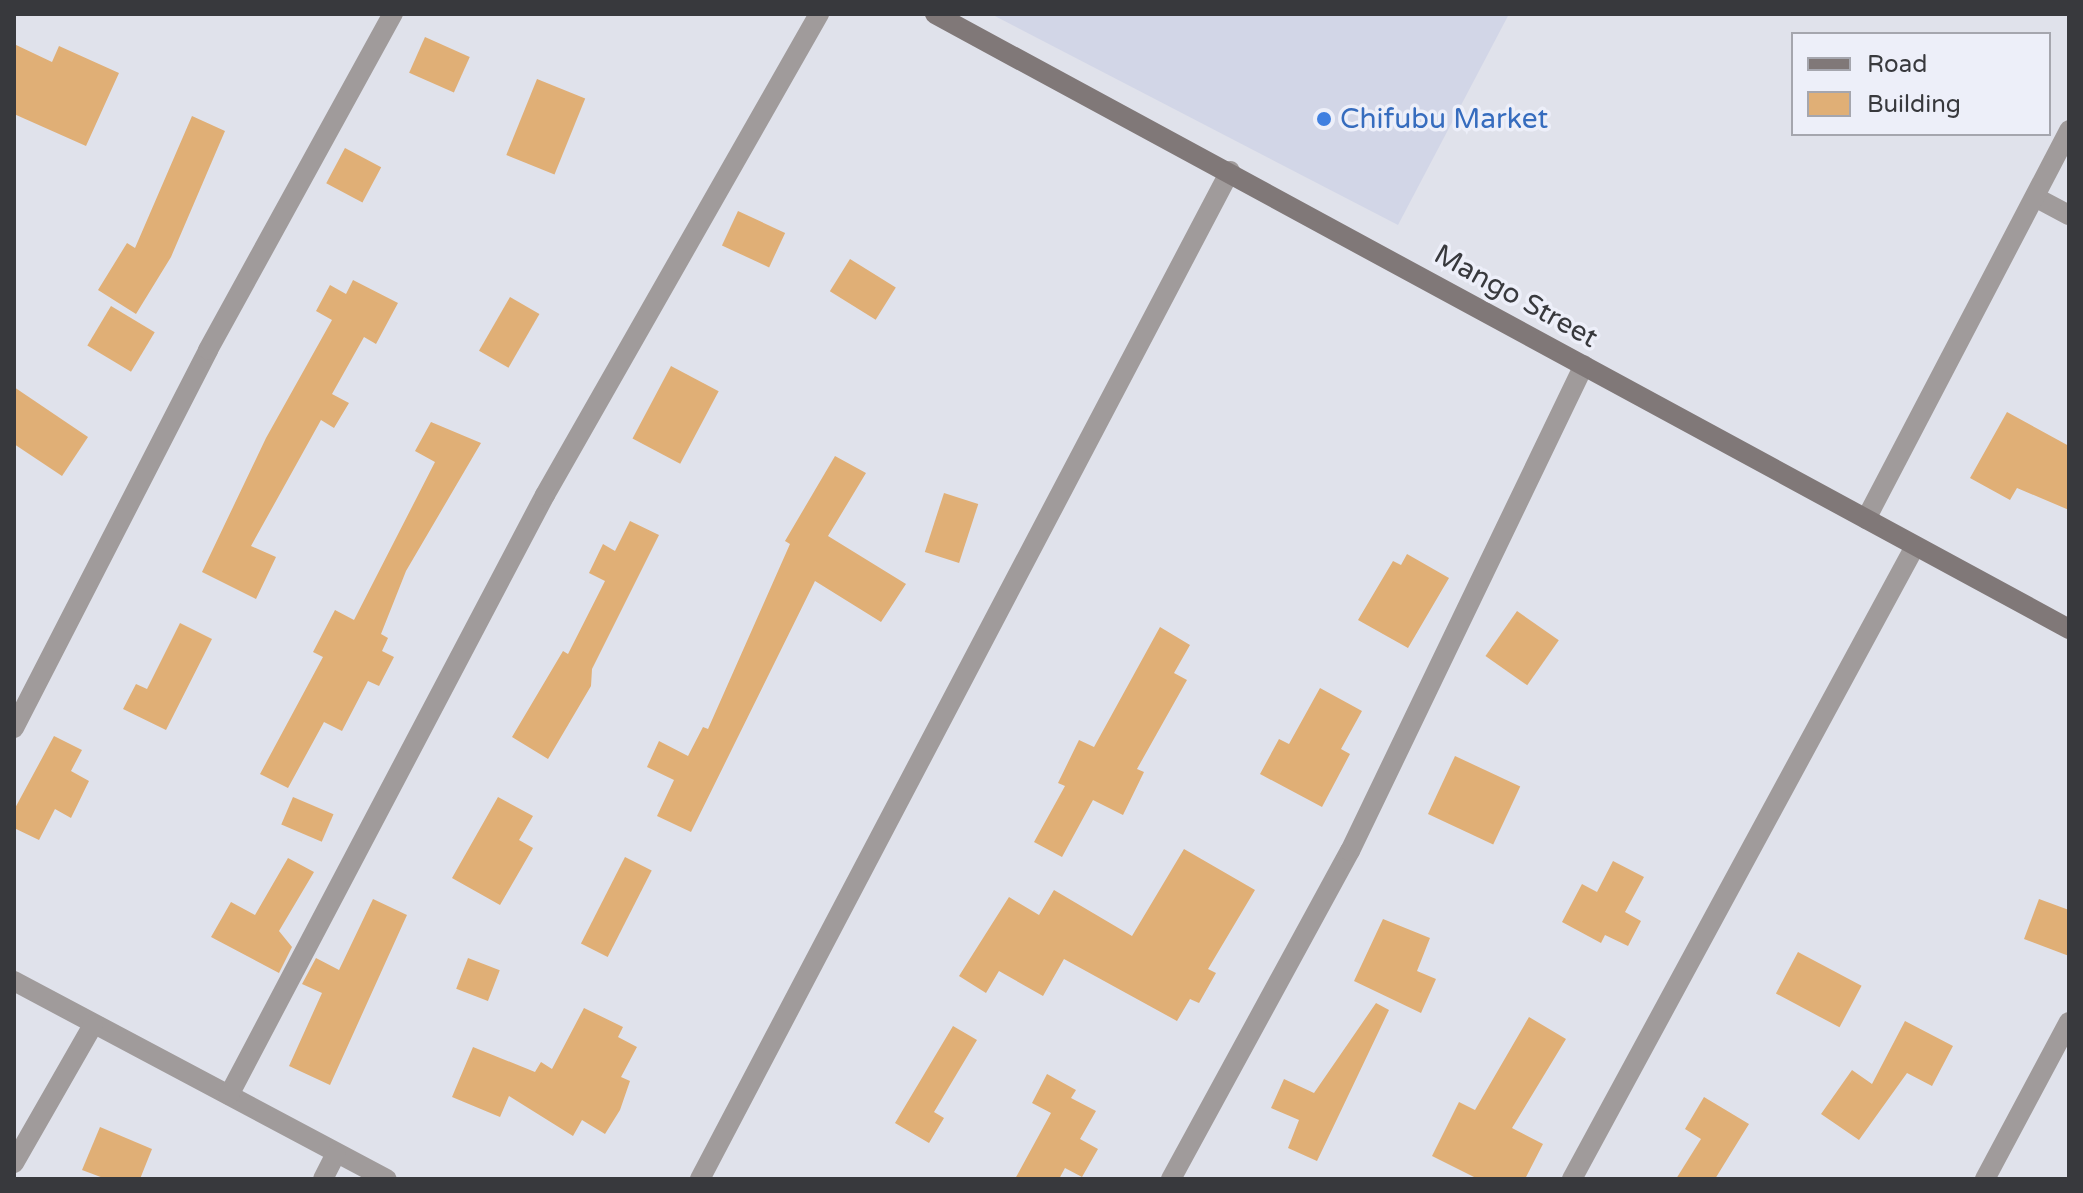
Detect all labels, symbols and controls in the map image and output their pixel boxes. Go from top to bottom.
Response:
legend [1791,32,2051,136]
text: Road [1867,50,1927,79]
text: Building [1867,90,1961,119]
place label: Chifubu Market [1340,102,1548,136]
marker: Chifubu Market [1315,110,1333,128]
street label: Mango Street [1428,237,1604,355]

